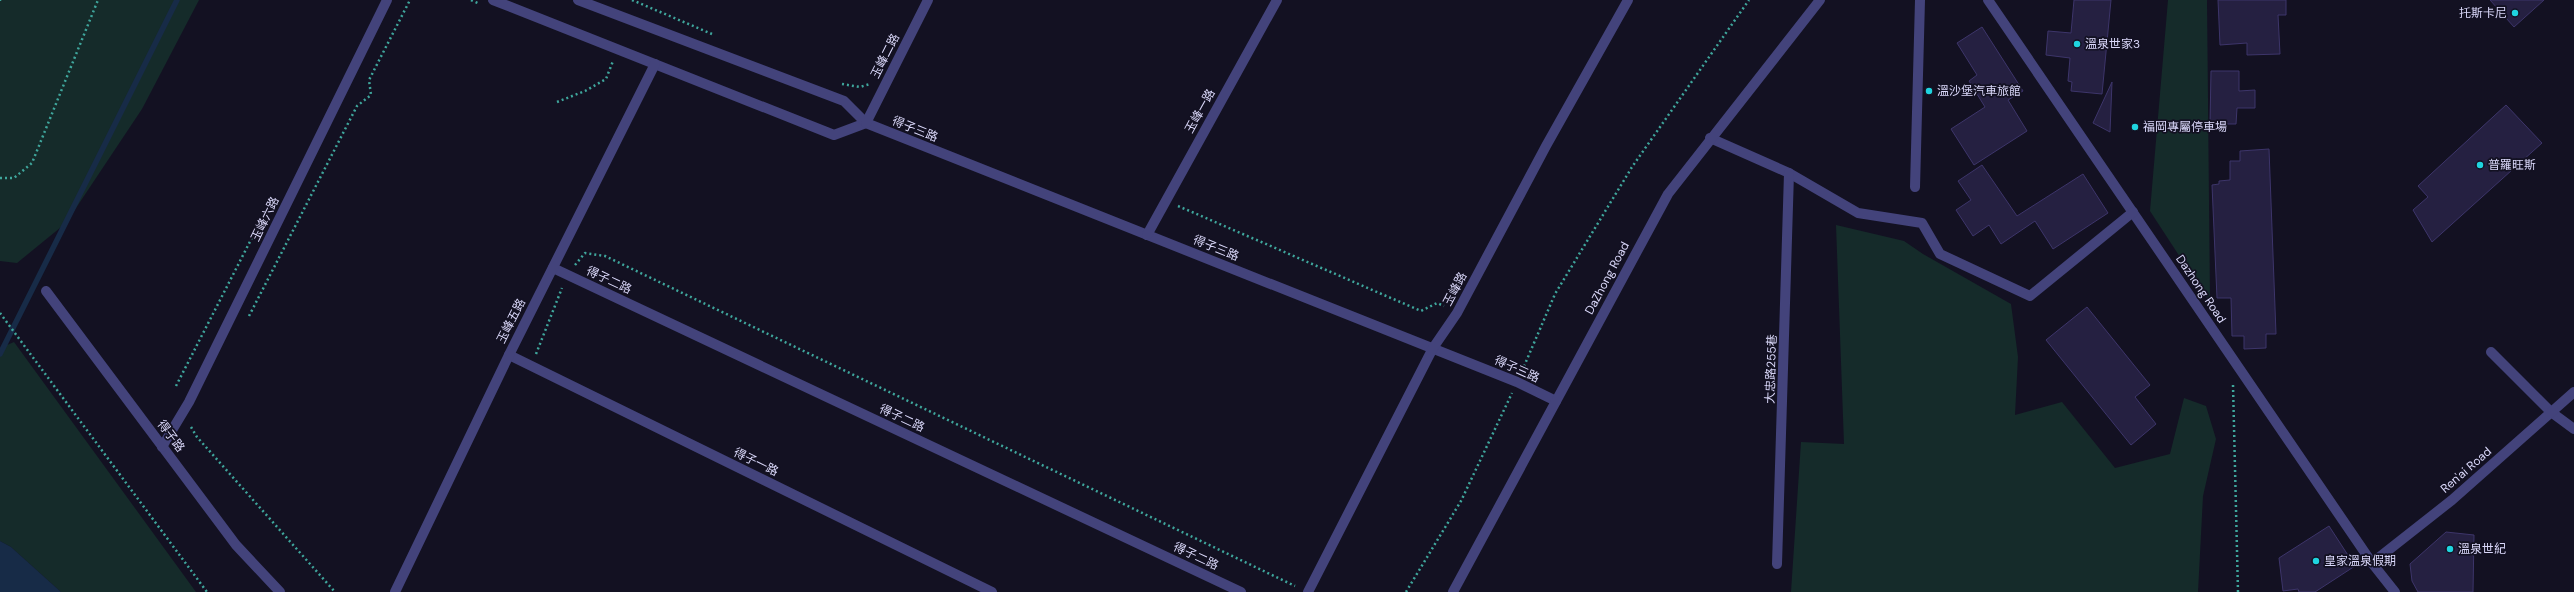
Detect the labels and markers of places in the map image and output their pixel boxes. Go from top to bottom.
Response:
place label: 托斯卡尼 [2459,5,2507,21]
marker: 托斯卡尼 [2510,8,2520,18]
place label: 溫泉世家3 [2085,36,2140,52]
marker: 溫泉世家3 [2072,39,2082,49]
place label: 溫沙堡汽車旅館 [1937,83,2021,99]
marker: 溫沙堡汽車旅館 [1924,86,1934,96]
place label: 福岡專屬停車場 [2143,119,2227,135]
marker: 福岡專屬停車場 [2130,122,2140,132]
place label: 普羅旺斯 [2488,157,2536,173]
marker: 普羅旺斯 [2475,160,2485,170]
place label: 溫泉世紀 [2458,541,2506,557]
marker: 溫泉世紀 [2445,544,2455,554]
place label: 皇家溫泉假期 [2324,553,2396,569]
marker: 皇家溫泉假期 [2311,556,2321,566]

